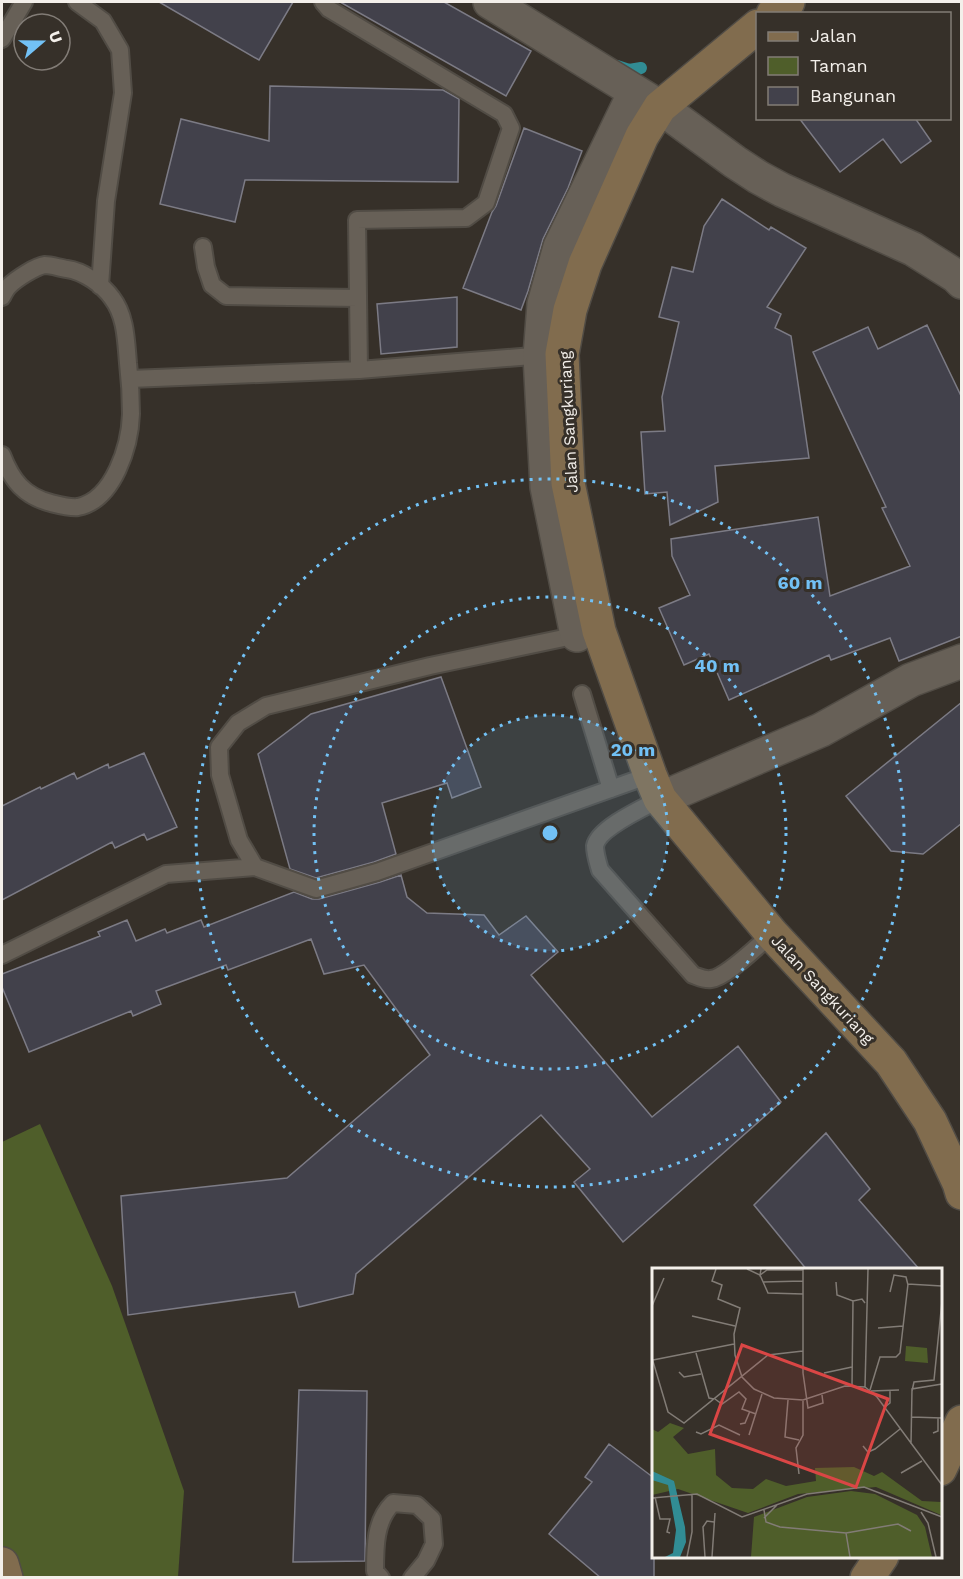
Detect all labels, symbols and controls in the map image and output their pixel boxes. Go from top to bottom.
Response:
north arrow [12,12,72,72]
legend [756,12,951,120]
text: Jalan [810,25,857,46]
text: U [45,28,66,46]
text: Taman [810,55,868,76]
text: Bangunan [810,85,896,106]
street label: Jalan Sangkuriang [555,350,582,493]
text: 60 m [778,572,822,593]
text: 40 m [694,655,740,676]
text: 20 m [611,739,655,760]
centre of rings [540,823,560,843]
street label: Jalan Sangkuriang [767,931,878,1048]
inset map [652,1268,942,1558]

